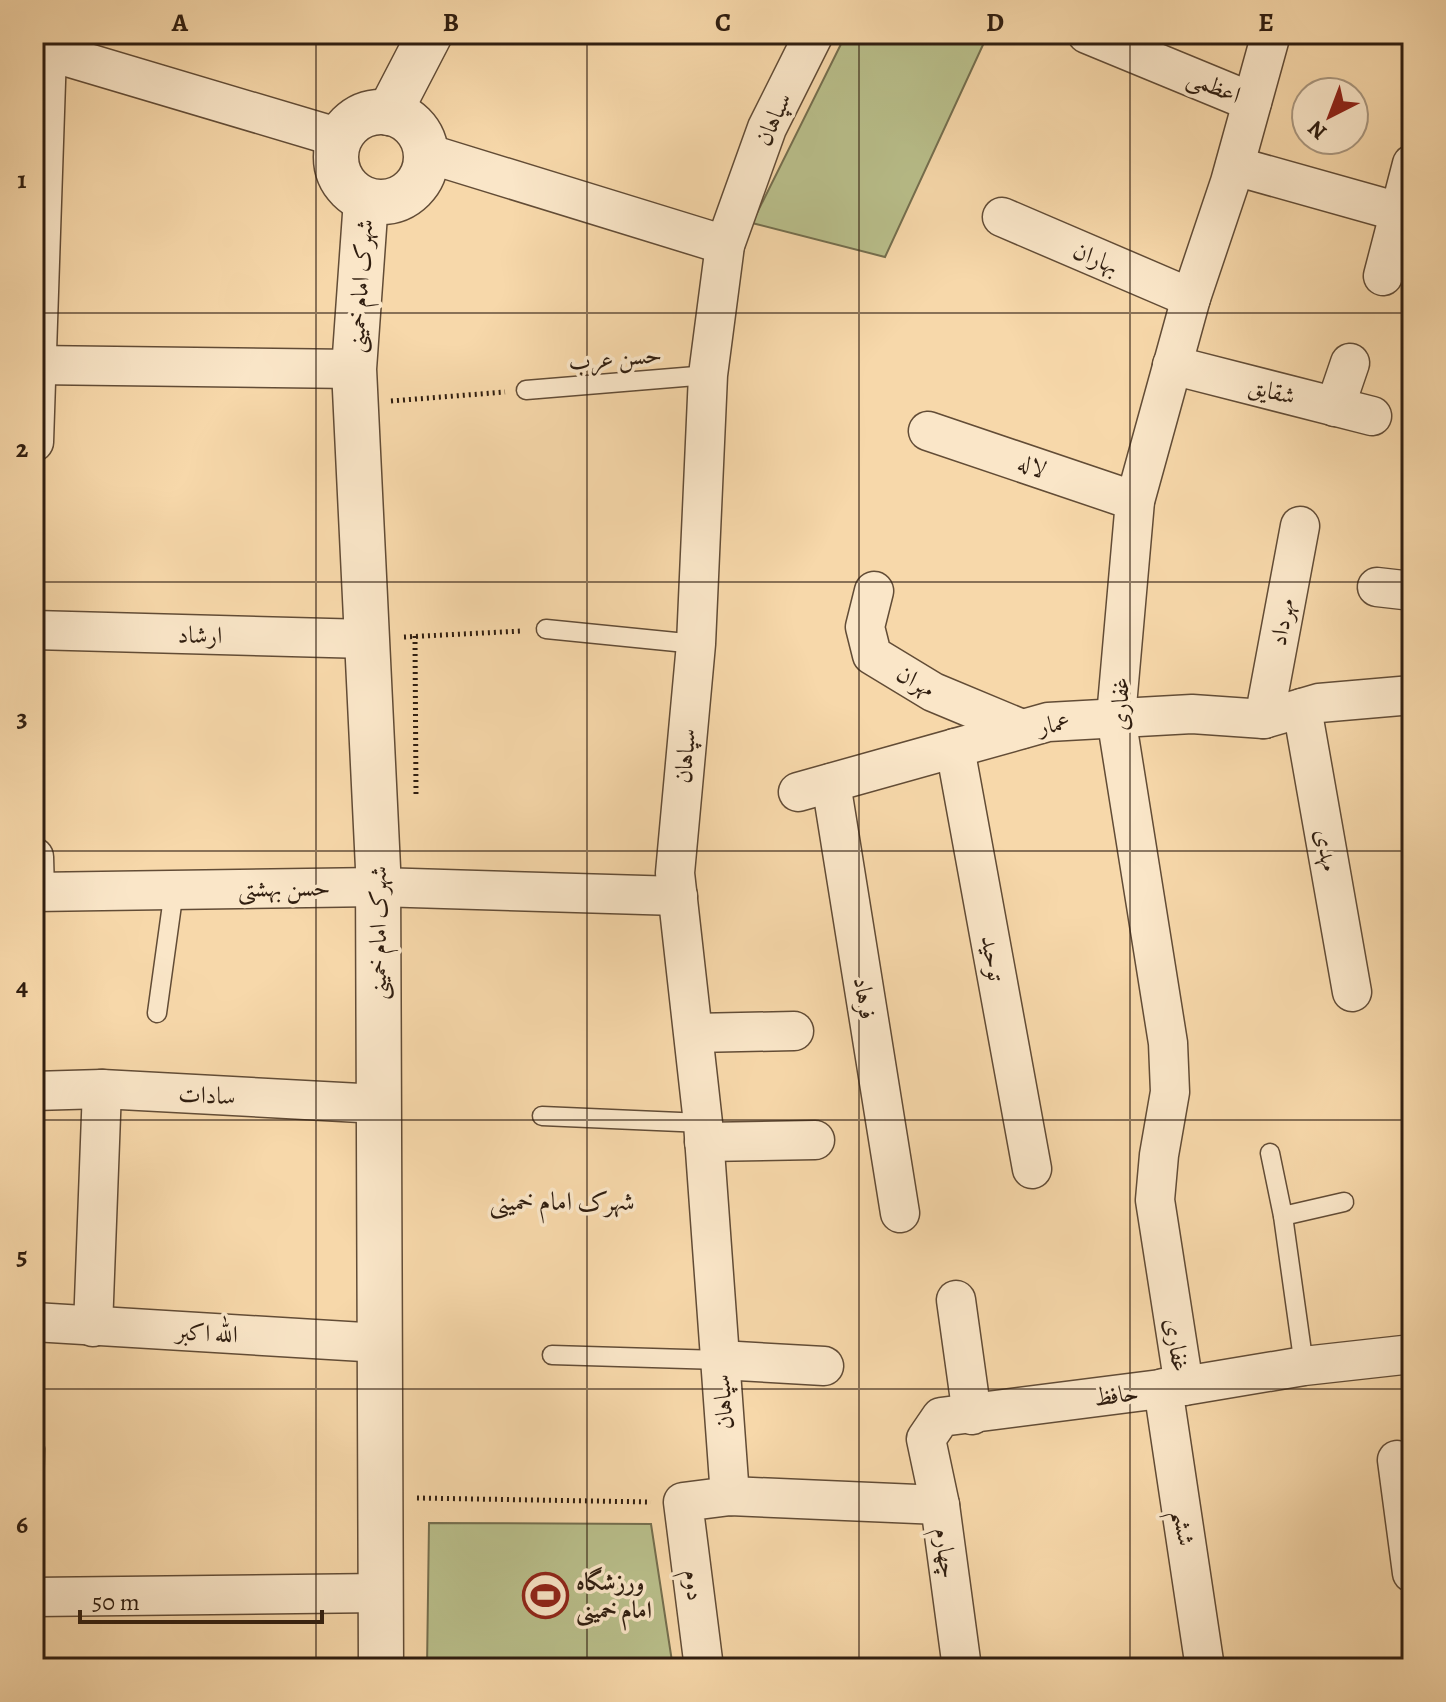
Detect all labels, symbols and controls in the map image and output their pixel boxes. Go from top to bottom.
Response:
text: A [171,5,189,40]
text: B [443,5,459,40]
text: C [715,5,731,40]
text: D [986,5,1004,40]
text: E [1258,5,1274,40]
street label: اعظمی [1182,61,1246,112]
north arrow [1290,76,1370,156]
street label: سپاهان [747,87,799,151]
text: N [1301,114,1333,147]
text: 1 [17,162,27,197]
street label: شهرک امام خمینی [339,218,386,354]
street label: بهاران [1068,234,1124,282]
street label: حسن عرب [567,338,663,379]
street label: شقایق [1245,370,1299,412]
text: 2 [16,431,29,466]
street label: لاله [1013,446,1051,486]
street label: مهرداد [1262,596,1302,648]
street label: ارشاد [177,619,223,651]
street label: مهران [891,657,941,705]
street label: غفاری [1104,677,1136,731]
text: 3 [16,700,28,735]
street label: عمار [1034,706,1072,743]
street label: سپاهان [667,727,703,785]
street label: مهدی [1308,826,1346,874]
street label: شهرک امام خمینی [362,866,399,1000]
street label: حسن بهشتی [237,871,331,906]
street label: توحید [973,933,1013,984]
text: 4 [16,969,28,1004]
street label: فرهاد [846,975,884,1021]
street label: سادات [178,1078,236,1112]
district label: شهرک امام خمینی [489,1184,635,1224]
text: 5 [16,1238,28,1273]
street label: الله اکبر [172,1312,239,1351]
street label: غفاری [1157,1316,1197,1374]
street label: سپاهان [705,1373,741,1431]
street label: حافظ [1091,1376,1141,1414]
text: 6 [16,1507,28,1542]
street label: ششم [1158,1508,1202,1549]
street label: چهارم [922,1526,965,1581]
place label: ورزشگاه امام خمینی [576,1566,652,1631]
street label: دوم [671,1568,712,1603]
sports icon: ورزشگاه امام خمینی [521,1572,569,1620]
scale bar [80,1574,322,1624]
text: 50 m [92,1586,140,1618]

